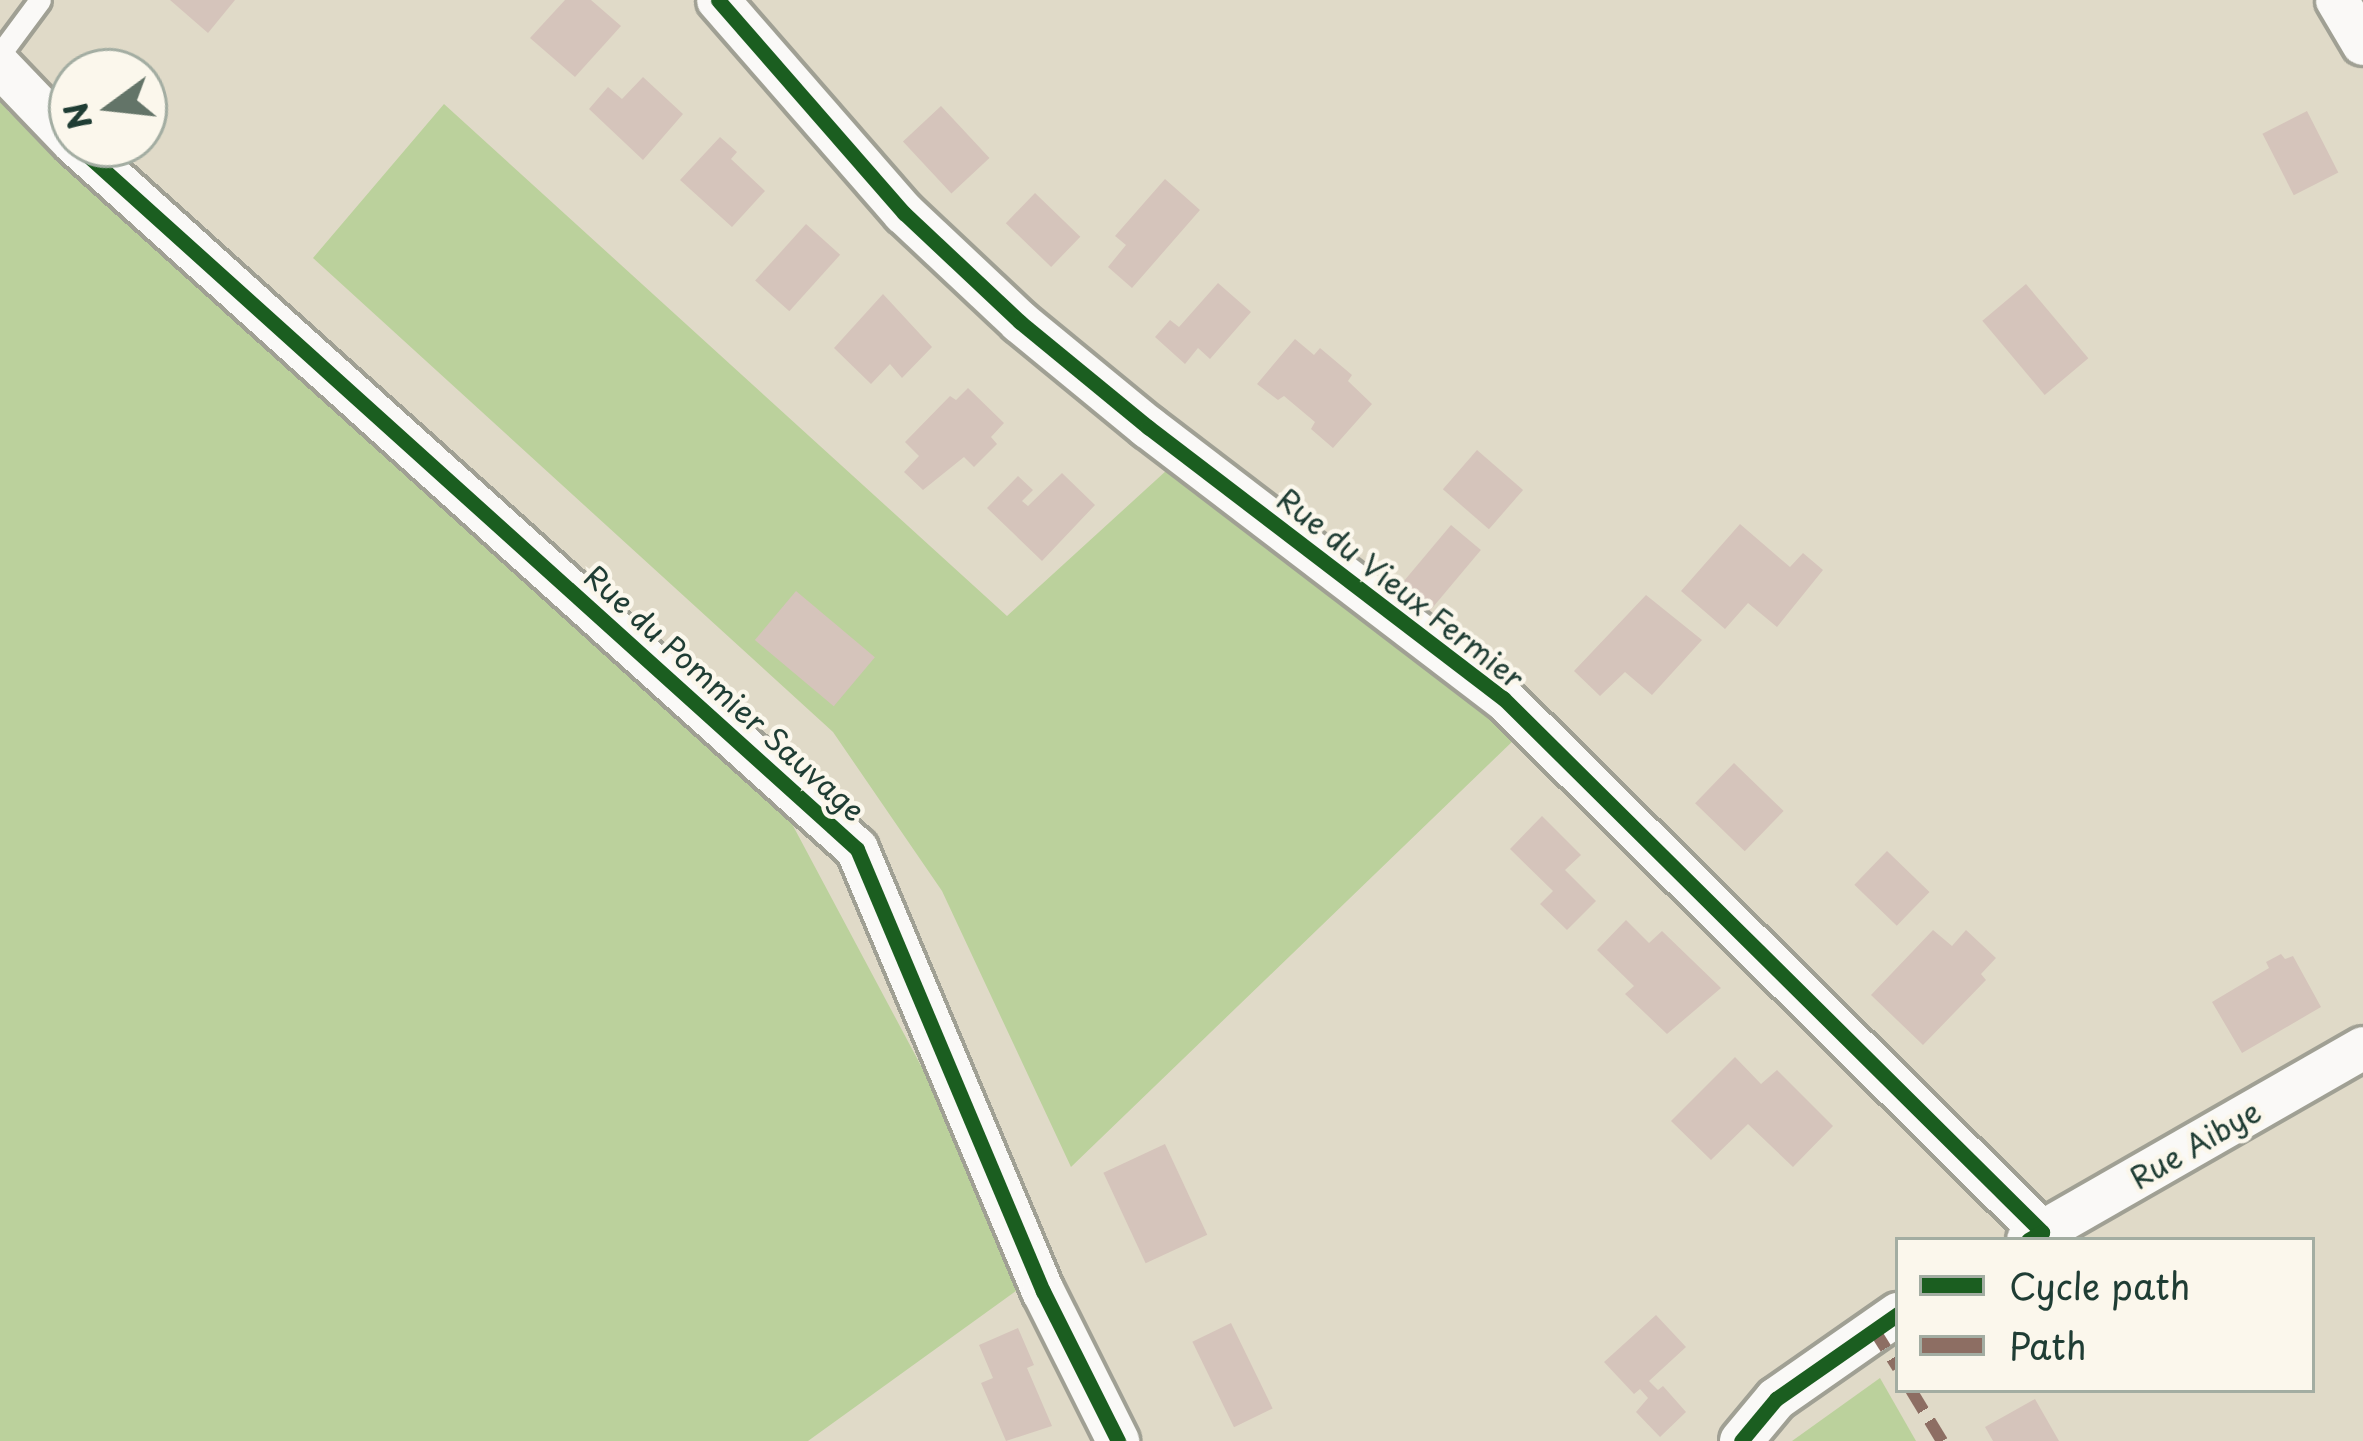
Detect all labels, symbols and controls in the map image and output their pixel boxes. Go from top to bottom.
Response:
north arrow [48,48,168,168]
text: N [49,97,104,136]
street label: Rue du Vieux Fermier [1269,479,1533,697]
street label: Rue du Pommier Sauvage [576,556,874,830]
street label: Rue Aibye [2122,1092,2268,1196]
legend [1895,1237,2315,1393]
text: Cycle path [2009,1258,2191,1312]
text: Path [2009,1318,2087,1372]

